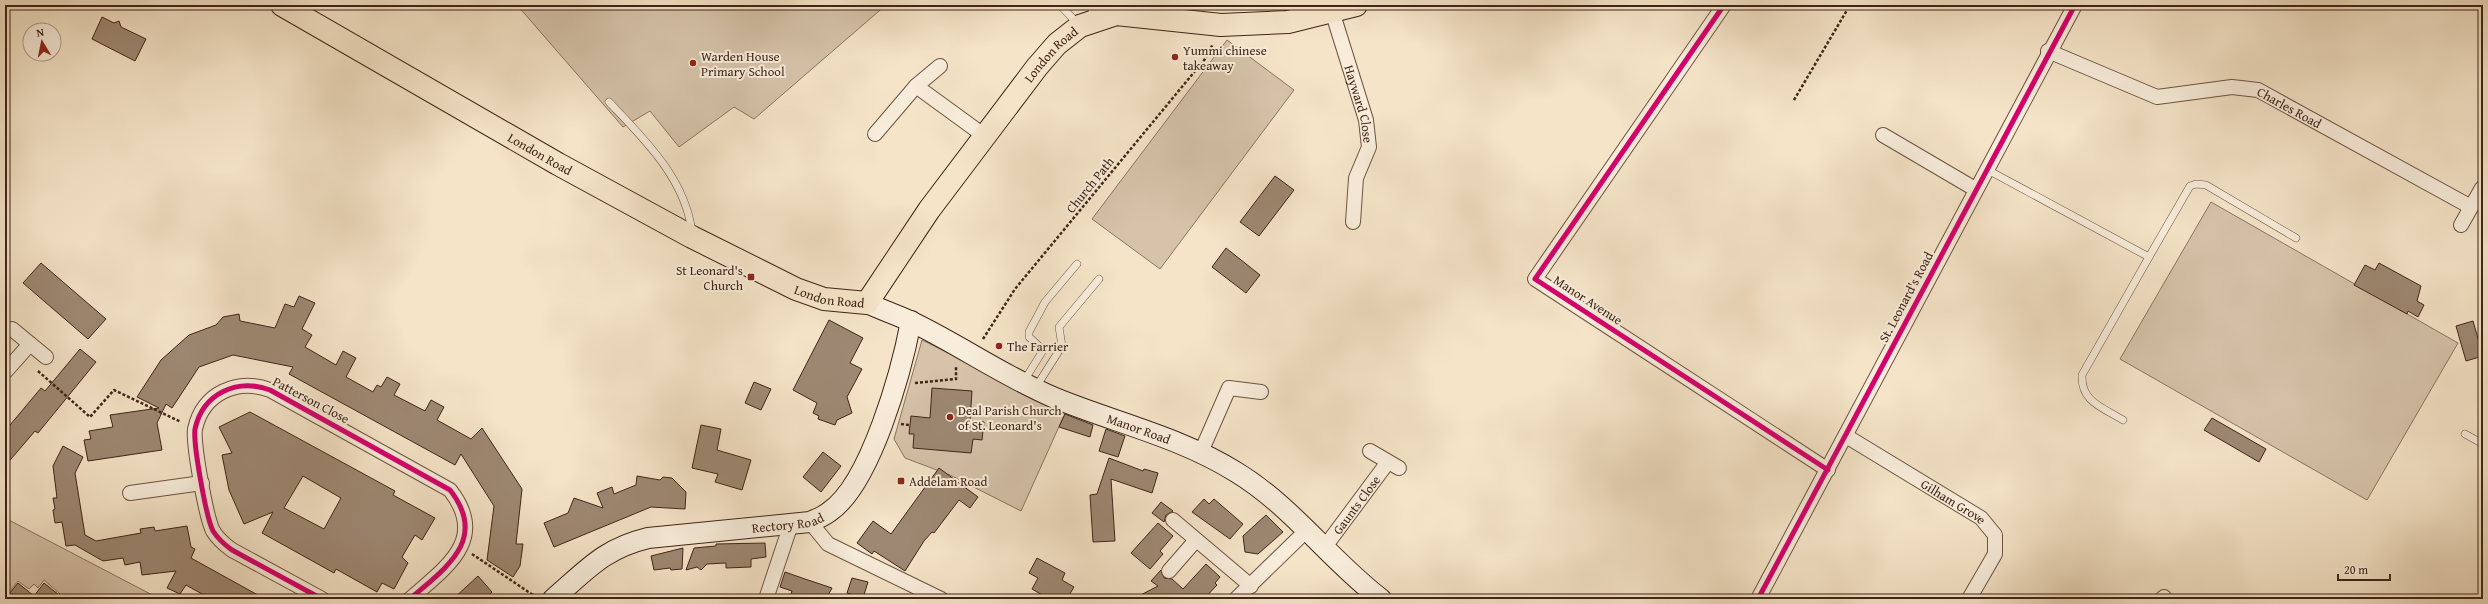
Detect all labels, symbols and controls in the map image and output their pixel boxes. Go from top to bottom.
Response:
north arrow [22,22,62,62]
street label: London Road [1019,22,1082,86]
text: N [35,24,46,41]
place label: Yummi chinese takeaway [1183,41,1267,75]
place label: Warden House Primary School [701,47,785,81]
marker: Yummi chinese takeaway [1170,52,1180,62]
marker: Warden House Primary School [688,58,698,68]
street label: Hayward Close [1340,62,1378,144]
street label: Charles Road [2254,82,2325,133]
street label: London Road [505,128,576,180]
street label: Church Path [1061,152,1119,217]
street label: St. Leonard's Road [1874,248,1938,346]
place label: St Leonard's Church [676,261,744,295]
street label: Manor Avenue [1550,271,1626,329]
marker: St Leonard's Church [746,272,756,282]
street label: London Road [792,280,865,312]
place label: The Farrier [1007,337,1069,356]
marker: The Farrier [994,341,1004,351]
street label: Patterson Close [269,372,353,428]
place label: Deal Parish Church of St. Leonard's [958,401,1062,435]
street label: Manor Road [1104,408,1173,449]
marker: Deal Parish Church of St. Leonard's [945,412,955,422]
street label: Gaunts Close [1328,471,1385,538]
place label: Addelam Road [909,472,987,491]
street label: Gilham Grove [1917,474,1991,528]
marker: Addelam Road [896,476,906,486]
street label: Rectory Road [751,508,827,537]
scale bar [2338,556,2390,582]
text: 20 m [2344,561,2368,578]

